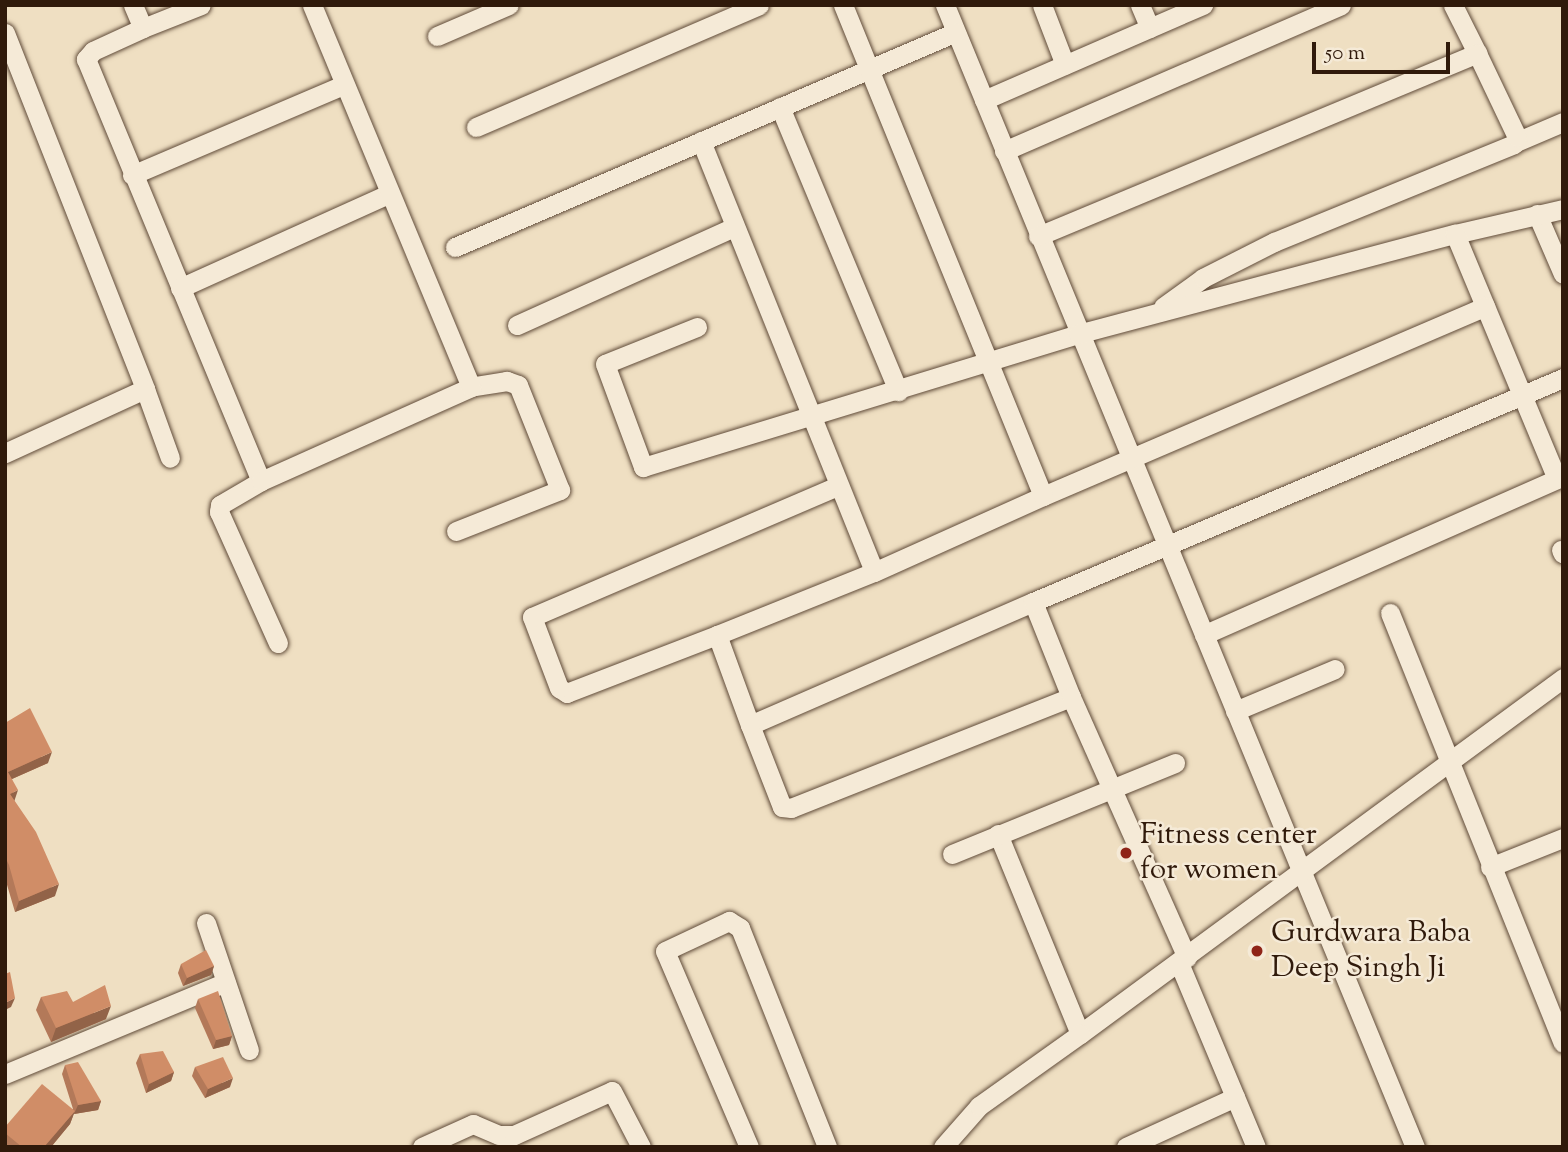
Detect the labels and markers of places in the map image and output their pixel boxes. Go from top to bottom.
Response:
place label: Fitness center for women [1140,818,1317,888]
marker: Fitness center for women [1118,845,1134,861]
place label: Gurdwara Baba Deep Singh Ji [1271,916,1471,986]
marker: Gurdwara Baba Deep Singh Ji [1249,943,1265,959]

